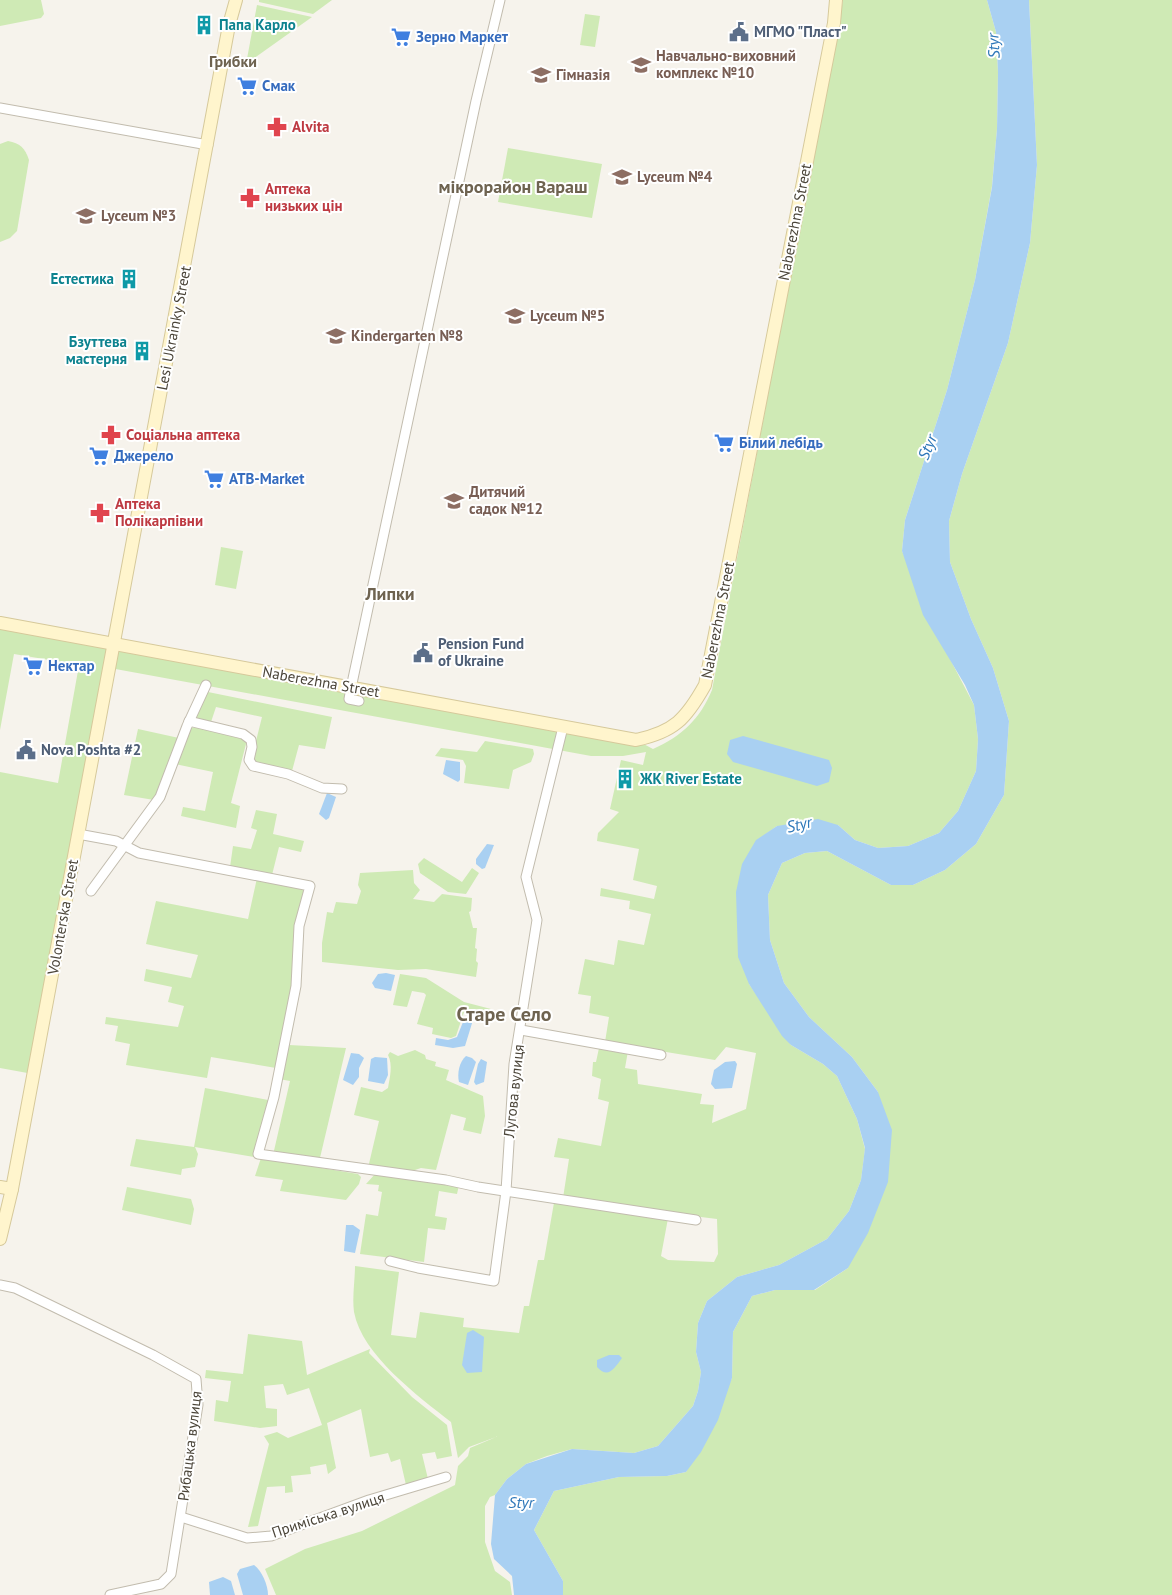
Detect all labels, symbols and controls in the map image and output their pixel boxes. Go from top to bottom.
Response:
building icon: Папа Карло [193,14,215,36]
place label: Папа Карло [219,15,296,34]
public building icon: МГМО "Пласт" [728,21,750,43]
place label: МГМО "Пласт" [754,22,847,41]
supermarket icon: Зерно Маркет [390,26,412,48]
place label: Зерно Маркет [416,27,509,46]
water label: Styr [982,31,1004,59]
place label: Навчально-виховний комплекс №10 [656,46,796,82]
district label: Грибки [209,51,257,71]
school or university icon: Навчально-виховний комплекс №10 [630,54,652,76]
school or university icon: Гімназія [530,64,552,86]
place label: Гімназія [556,65,610,84]
supermarket icon: Смак [236,75,258,97]
place label: Смак [262,76,296,95]
pharmacy icon: Alvita [266,116,288,138]
place label: Alvita [292,117,329,136]
street label: Naberezhna Street [774,162,815,282]
school or university icon: Lyceum №4 [611,166,633,188]
place label: Lyceum №4 [637,167,713,186]
district label: мікрорайон Вараш [438,175,588,198]
place label: Аптека низьких цін [265,179,343,215]
pharmacy icon: Аптека низьких цін [239,187,261,209]
school or university icon: Lyceum №3 [75,205,97,227]
place label: Lyceum №3 [101,206,176,225]
street label: Lesi Ukrainky Street [152,264,195,392]
building icon: Естестика [118,268,140,290]
place label: Естестика [50,269,114,288]
school or university icon: Lyceum №5 [504,305,526,327]
place label: Lyceum №5 [530,306,605,325]
school or university icon: Kindergarten №8 [325,325,347,347]
place label: Kindergarten №8 [351,326,463,345]
place label: Бзуттева мастерня [66,332,127,368]
building icon: Бзуттева мастерня [131,340,153,362]
pharmacy icon: Соціальна аптека [100,424,122,446]
place label: Соціальна аптека [126,425,240,444]
water label: Styr [913,430,942,462]
supermarket icon: Білий лебідь [713,432,735,454]
place label: Білий лебідь [739,433,823,452]
supermarket icon: Джерело [88,445,110,467]
place label: Джерело [114,446,174,465]
supermarket icon: ATB-Market [203,468,225,490]
place label: ATB-Market [229,469,305,488]
place label: Дитячий садок №12 [469,482,543,518]
school or university icon: Дитячий садок №12 [443,490,465,512]
place label: Аптека Полікарпівни [115,494,203,530]
pharmacy icon: Аптека Полікарпівни [89,502,111,524]
street label: Naberezhna Street [697,560,738,680]
district label: Липки [364,582,415,605]
place label: Pension Fund of Ukraine [438,634,524,670]
public building icon: Pension Fund of Ukraine [412,642,434,664]
supermarket icon: Нектар [22,655,44,677]
place label: Нектар [48,656,95,675]
street label: Naberezhna Street [261,662,381,701]
public building icon: Nova Poshta #2 [15,739,37,761]
place label: Nova Poshta #2 [41,740,141,759]
building icon: ЖК River Estate [614,768,636,790]
place label: ЖК River Estate [639,769,742,788]
water label: Styr [784,811,815,837]
street label: Volonterska Street [43,858,82,977]
district label: Старе Село [456,1001,552,1027]
street label: Лугова вулиця [499,1043,528,1140]
street label: Рибацька вулиця [173,1390,206,1502]
street label: Приміська вулиця [269,1487,387,1542]
water label: Styr [508,1492,535,1512]

